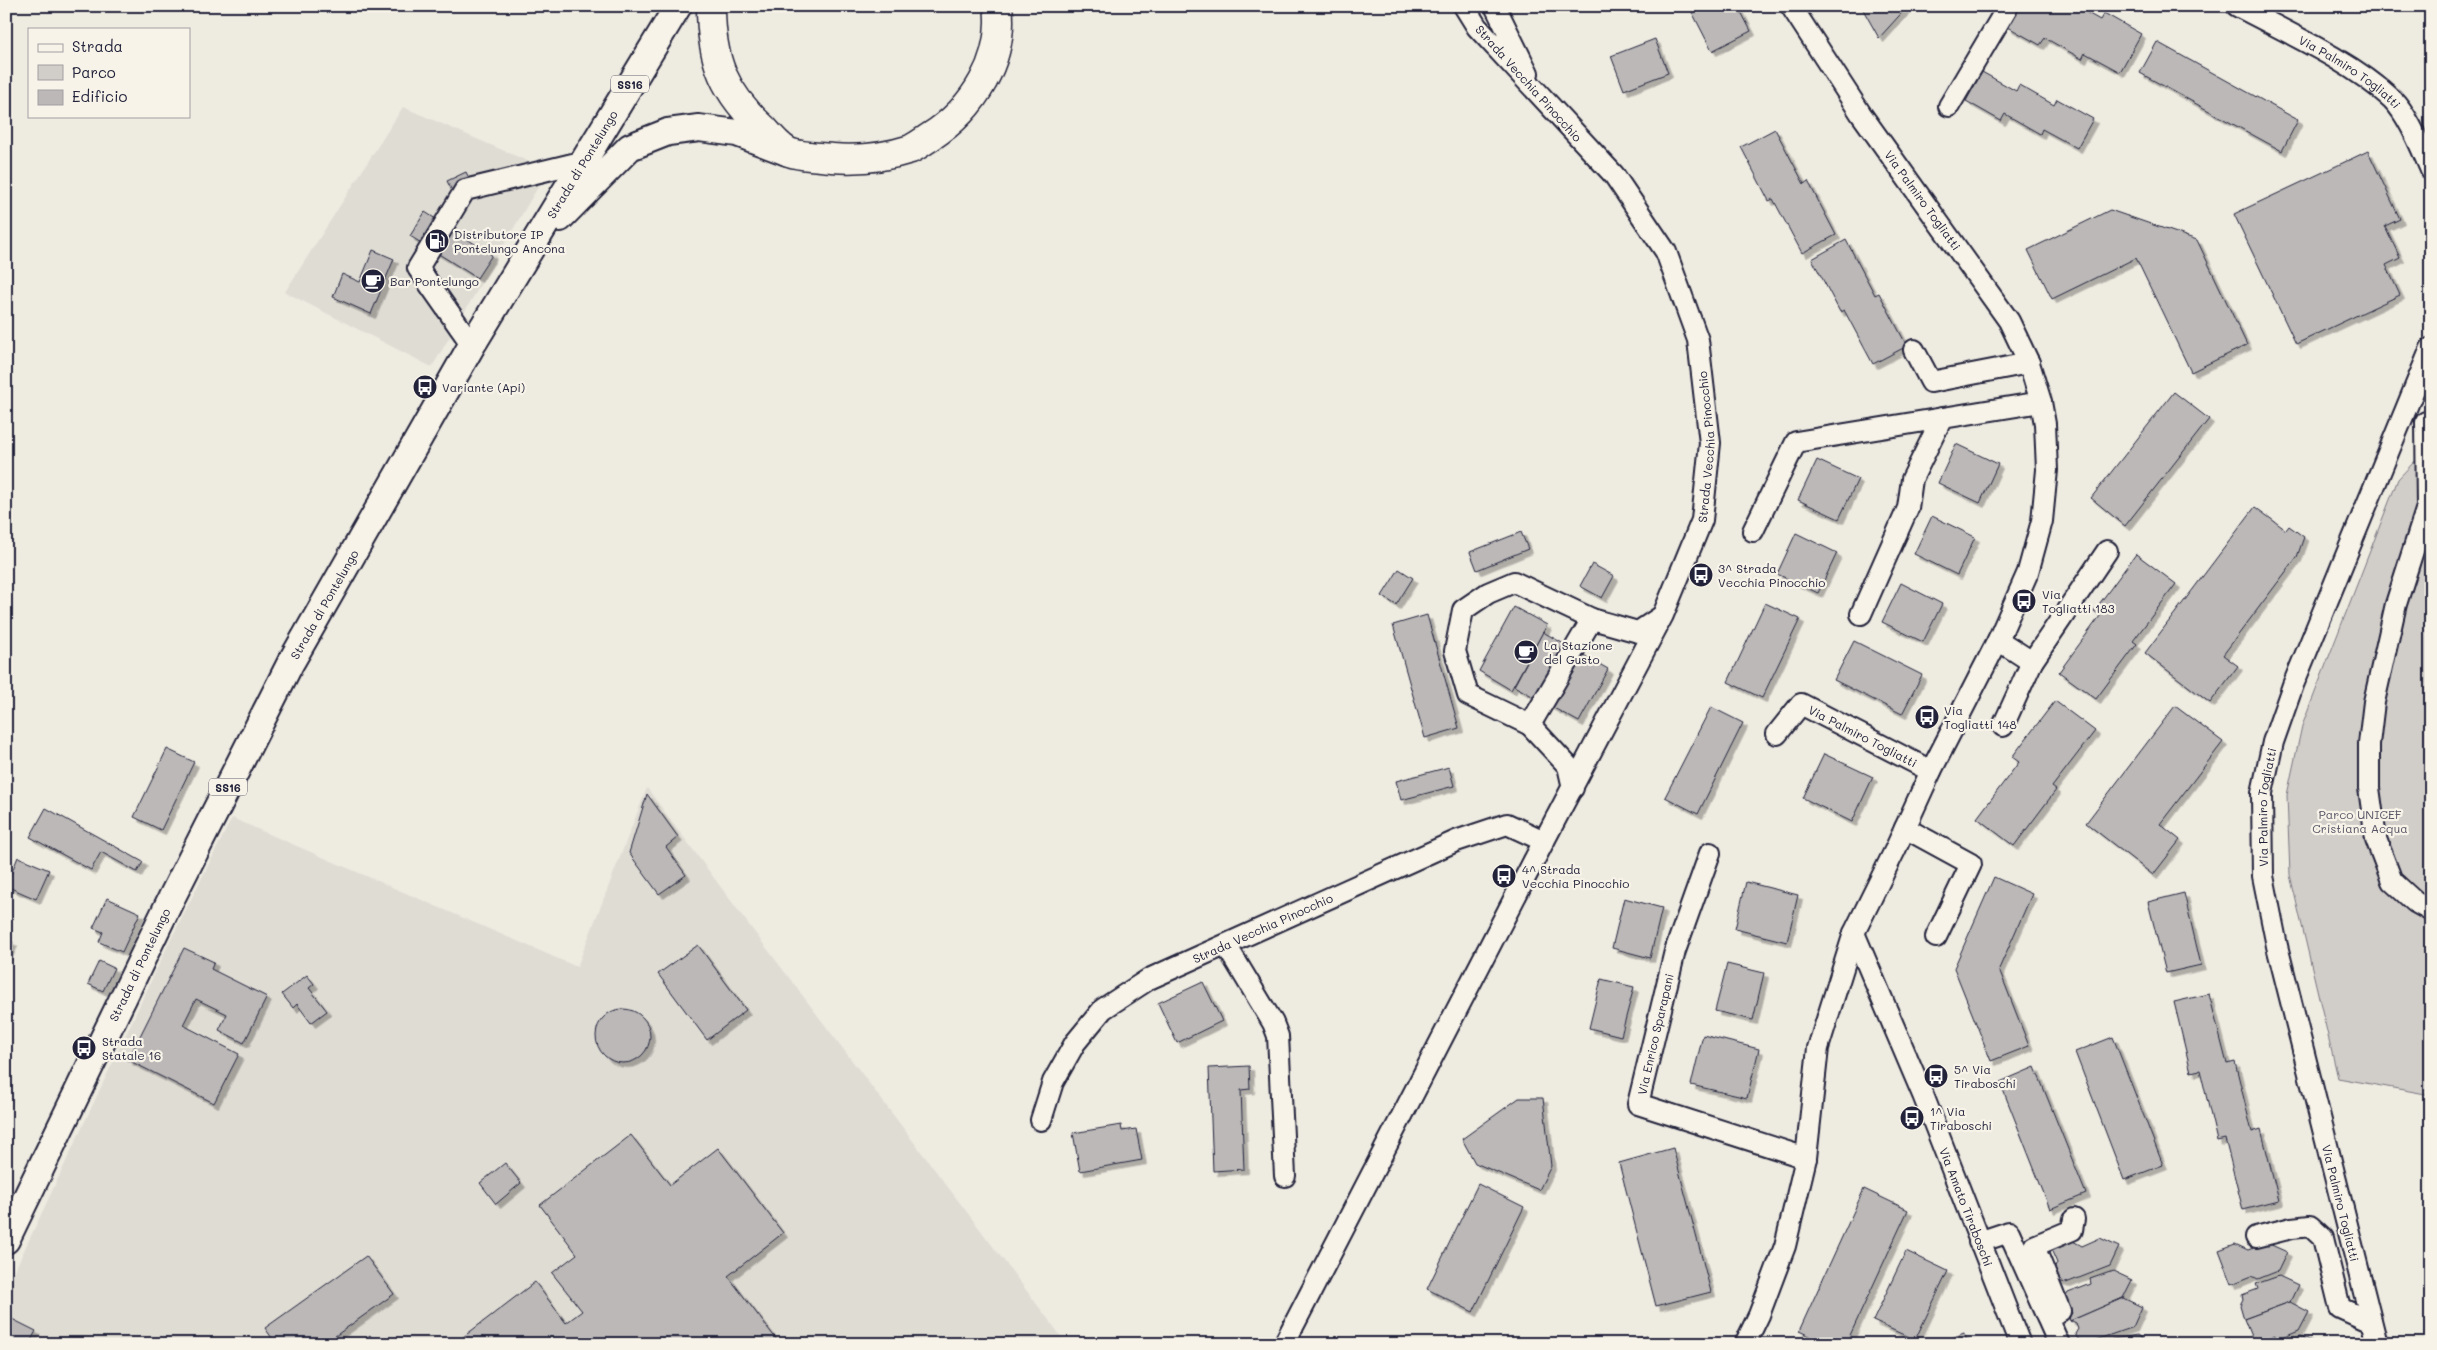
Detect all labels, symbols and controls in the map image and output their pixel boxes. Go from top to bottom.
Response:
street label: Strada Vecchia Pinocchio [1472,21,1586,145]
legend [28,28,190,118]
street label: Via Palmiro Togliatti [2296,31,2405,111]
text: Strada [72,36,123,56]
text: Parco [72,62,116,82]
road number: SS16 [611,76,649,92]
text: Edificio [72,86,128,106]
street label: Strada di Pontelungo [543,107,621,221]
street label: Via Palmiro Togliatti [1881,147,1965,253]
place label: Distributore IP Pontelungo Ancona [454,226,565,256]
fuel station icon: Distributore IP Pontelungo Ancona [424,228,450,254]
cafe icon: Bar Pontelungo [360,268,386,294]
place label: Bar Pontelungo [390,273,479,289]
street label: Strada Vecchia Pinocchio [1694,370,1718,523]
bus stop icon: Variante (Api) [412,374,438,400]
place label: Variante (Api) [442,379,525,395]
street label: Strada di Pontelungo [286,546,362,662]
place label: 3^ Strada Vecchia Pinocchio [1718,560,1825,590]
bus stop icon: 3^ Strada Vecchia Pinocchio [1688,562,1714,588]
place label: Via Togliatti 183 [2042,586,2115,616]
bus stop icon: Via Togliatti 183 [2011,588,2037,614]
place label: La Stazione del Gusto [1544,637,1613,667]
cafe icon: La Stazione del Gusto [1513,639,1539,665]
street label: Via Palmiro Togliatti [1806,701,1920,770]
place label: Via Togliatti 148 [1944,702,2017,732]
bus stop icon: Via Togliatti 148 [1914,704,1940,730]
street label: Via Palmiro Togliatti [2254,746,2280,867]
road number: SS16 [209,779,247,796]
park label: Parco UNICEF Cristiana Acqua [2312,806,2408,836]
place label: 4^ Strada Vecchia Pinocchio [1522,861,1629,891]
bus stop icon: 4^ Strada Vecchia Pinocchio [1491,863,1517,889]
street label: Strada Vecchia Pinocchio [1190,890,1335,966]
street label: Strada di Pontelungo [105,905,173,1024]
street label: Via Enrico Sparapani [1633,972,1677,1096]
place label: Strada Statale 16 [102,1033,161,1063]
bus stop icon: Strada Statale 16 [71,1035,97,1061]
place label: 5^ Via Tiraboschi [1954,1061,2016,1091]
bus stop icon: 5^ Via Tiraboschi [1923,1063,1949,1089]
place label: 1^ Via Tiraboschi [1930,1103,1992,1133]
bus stop icon: 1^ Via Tiraboschi [1899,1105,1925,1131]
street label: Via Palmiro Togliatti [2319,1143,2363,1263]
street label: Via Amato Tiraboschi [1936,1145,1997,1269]

